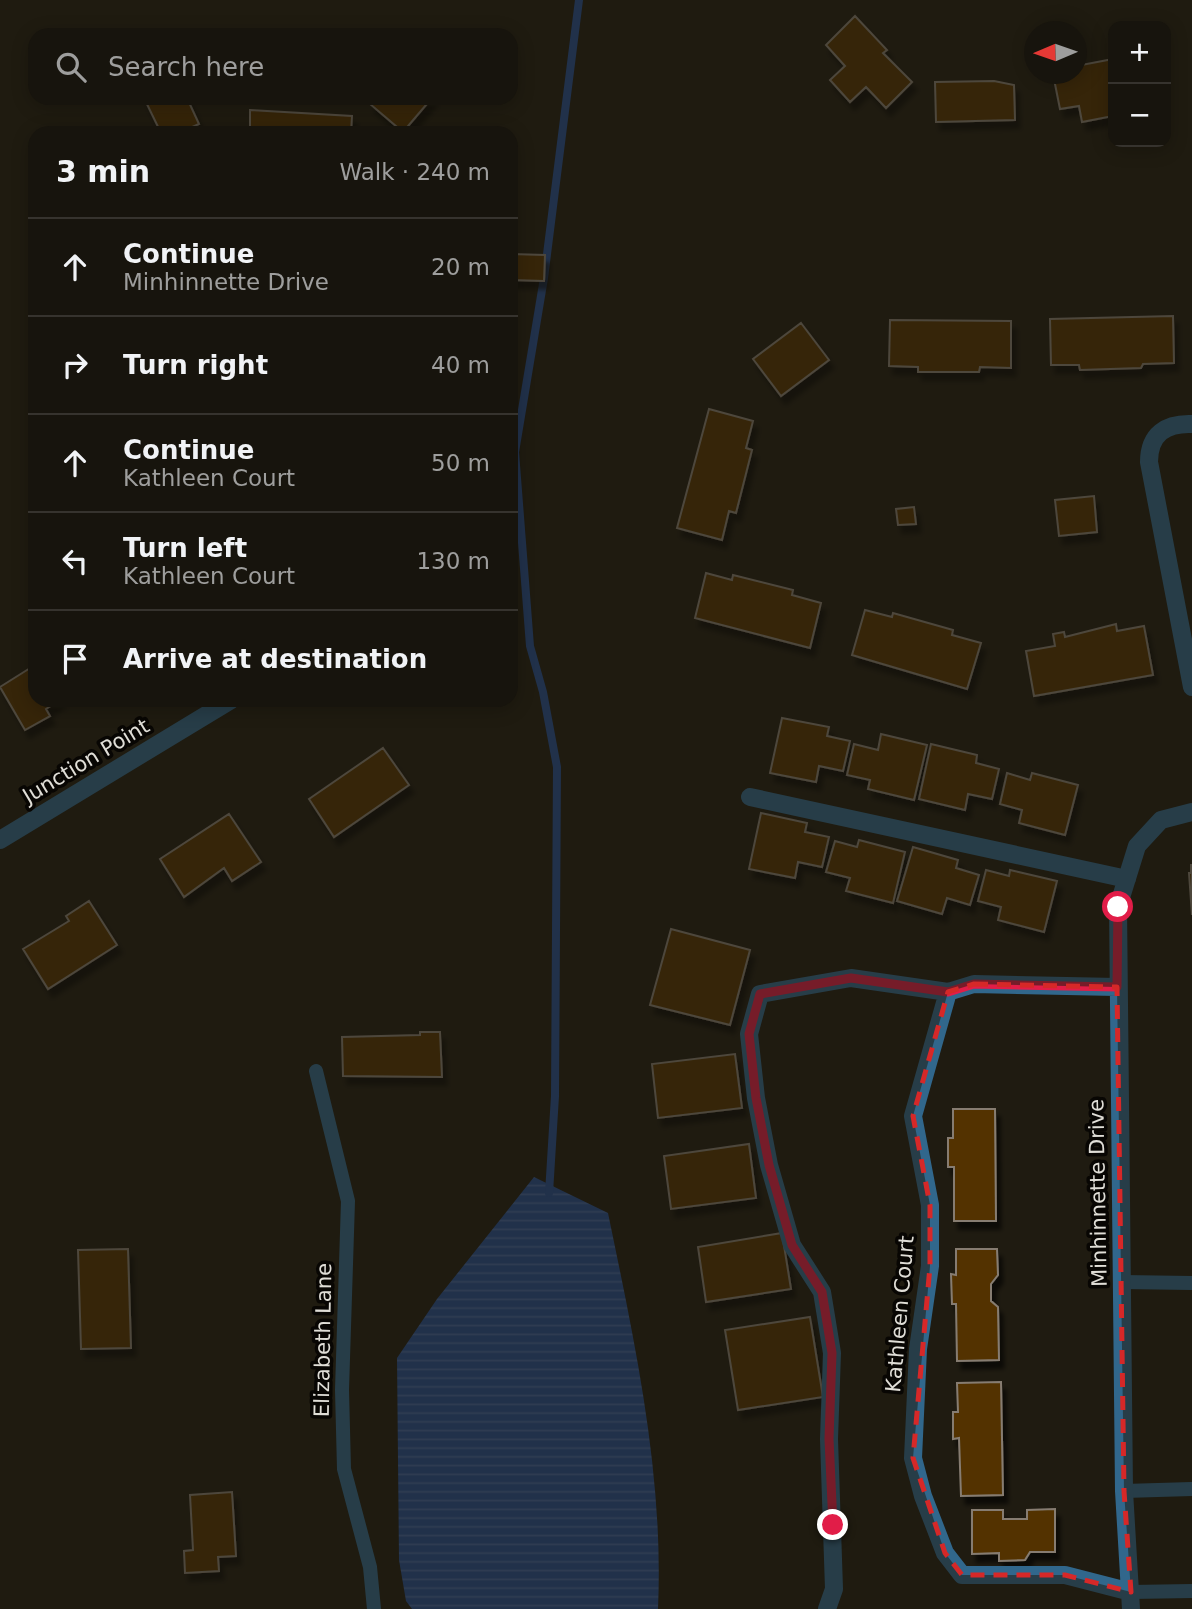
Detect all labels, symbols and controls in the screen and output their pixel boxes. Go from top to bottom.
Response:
north arrow [1024,21,1087,84]
map controls [1108,21,1171,147]
button: + [1108,21,1171,84]
search box [28,28,518,105]
icon: search [52,48,90,86]
text: Search here [108,52,264,82]
button: − [1108,84,1171,147]
text: 3 min [56,154,150,189]
text: Walk · 240 m [339,159,490,185]
text: Continue [123,239,254,269]
icon: ahead [56,248,94,286]
text: 20 m [431,254,490,280]
text: Minhinnette Drive [123,269,329,295]
icon: right [56,346,94,384]
text: Turn right [123,350,268,380]
text: 40 m [431,352,490,378]
text: Continue [123,435,254,465]
icon: ahead [56,444,94,482]
text: 50 m [431,450,490,476]
text: Kathleen Court [123,465,295,491]
text: Turn left [123,533,247,563]
icon: left [56,542,94,580]
text: 130 m [416,548,490,574]
text: Kathleen Court [123,563,295,589]
icon: arrive [56,640,94,678]
text: Arrive at destination [123,644,427,674]
street label: Junction Point [17,714,154,809]
route start [1102,891,1133,922]
street label: Minhinnette Drive [1084,1099,1112,1287]
street label: Kathleen Court [881,1235,919,1393]
street label: Elizabeth Lane [310,1263,336,1417]
route end [817,1509,848,1540]

